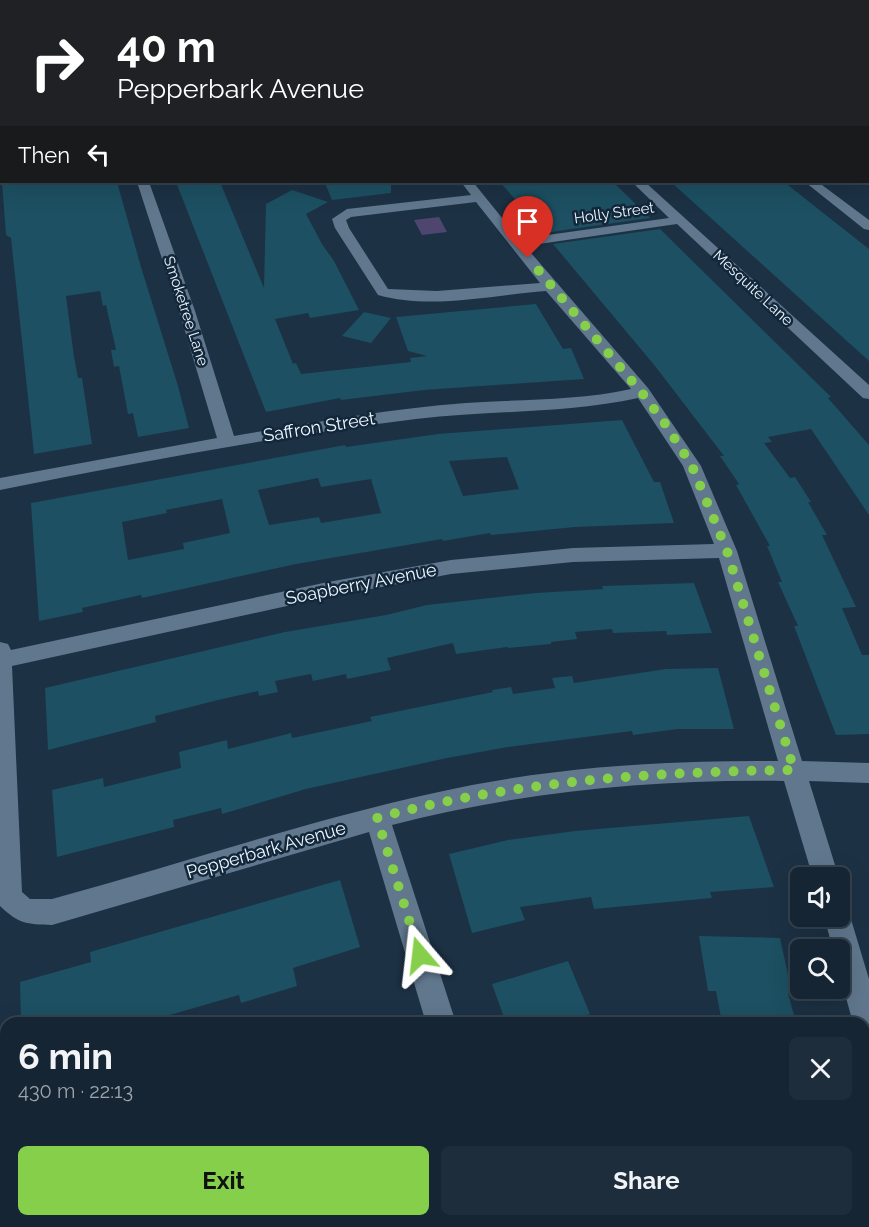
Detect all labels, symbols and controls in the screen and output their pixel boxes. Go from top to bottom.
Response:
text: 40 m [117,23,216,72]
icon: right [18,24,96,102]
text: Pepperbark Avenue [117,73,364,104]
icon: left [82,138,115,171]
text: Then [18,142,70,168]
pin [502,196,553,258]
street label: Holly Street [573,198,655,228]
icon: arrive [511,205,544,238]
street label: Mesquite Lane [709,246,797,330]
street label: Smoketree Lane [160,254,212,368]
street label: Saffron Street [262,407,376,446]
street label: Soapberry Avenue [284,558,439,608]
street label: Pepperbark Avenue [184,817,348,882]
map controls [790,867,850,999]
button: sound [790,867,850,927]
position arrow [388,923,452,987]
button: search [790,939,850,999]
text: 6 min [18,1035,113,1077]
button: close [789,1037,852,1100]
text: 430 m · 22:13 [18,1079,133,1103]
button: Exit [18,1146,429,1215]
button: Share [441,1146,852,1215]

